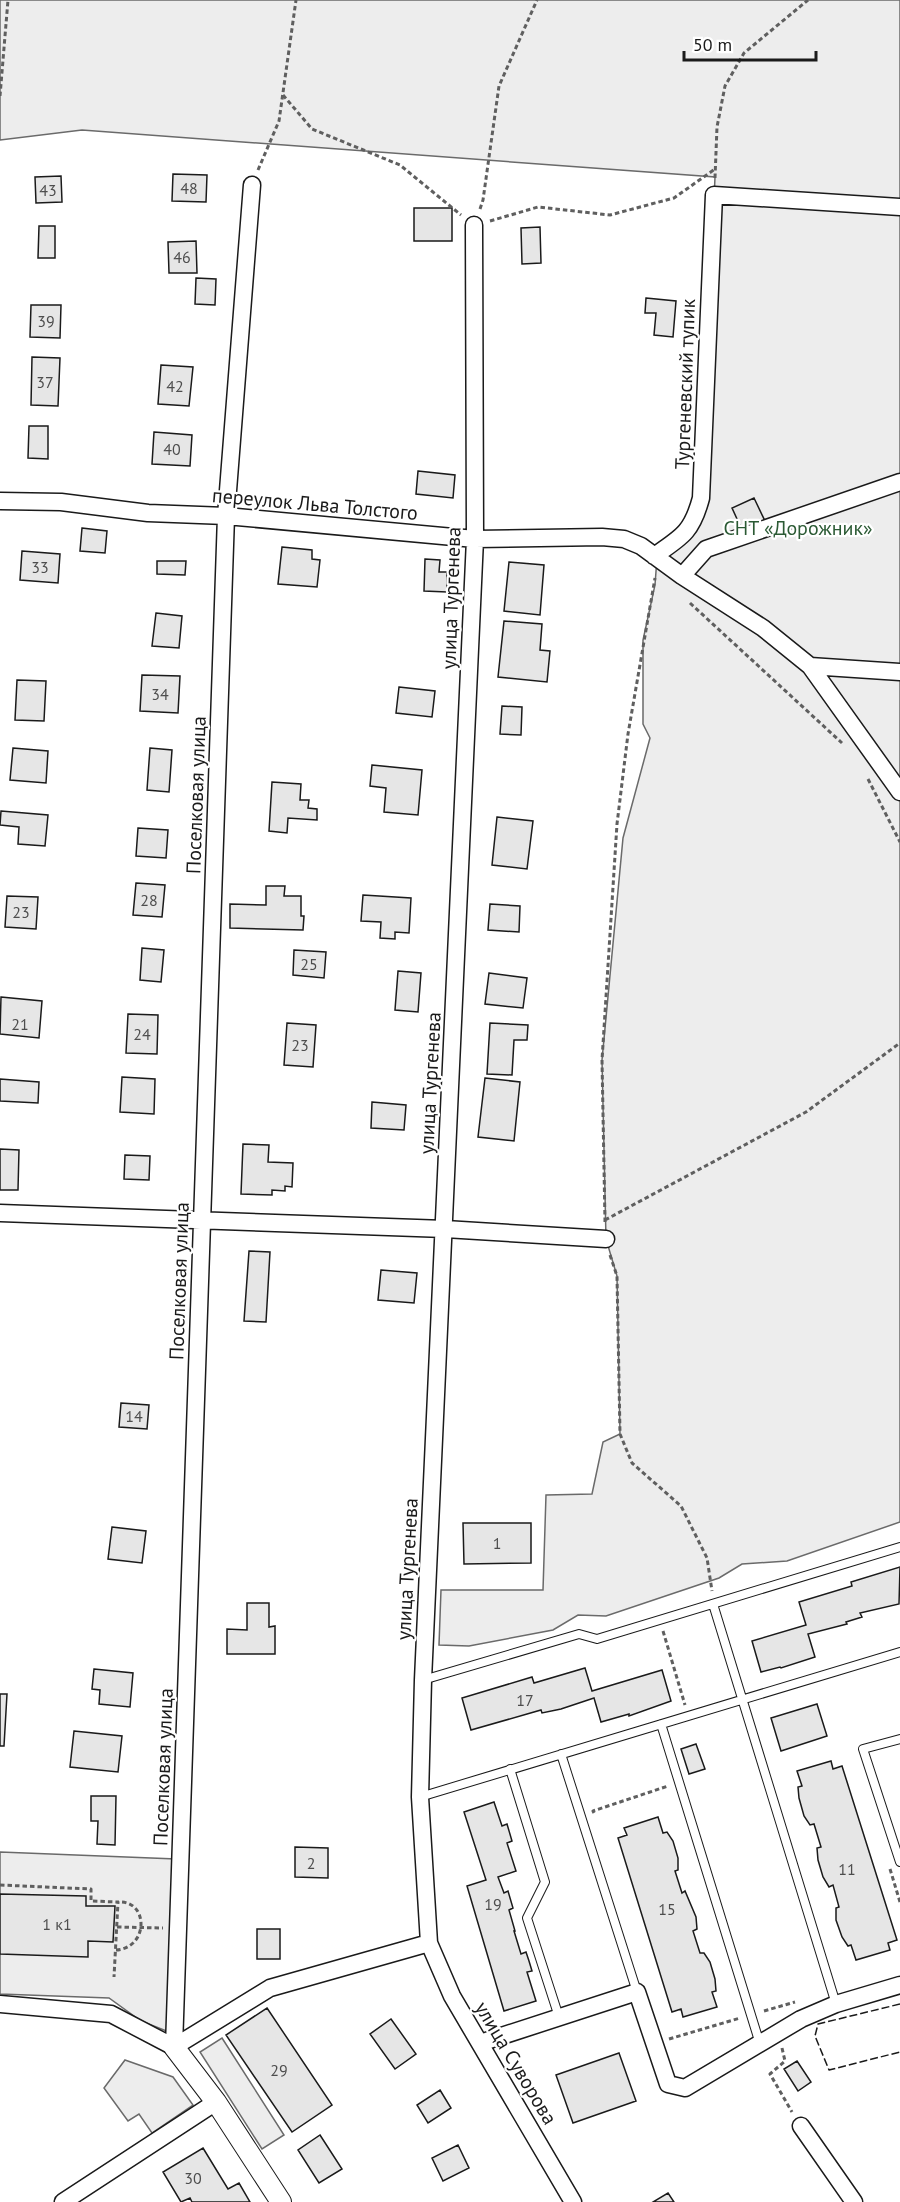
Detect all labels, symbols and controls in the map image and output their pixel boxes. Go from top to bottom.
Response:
scale bar [684,24,816,62]
text: 50 m [693,33,732,56]
house number: 48 [180,178,198,198]
house number: 43 [39,180,57,200]
house number: 46 [173,247,191,267]
street label: Тургеневский тупик [669,298,701,470]
house number: 39 [37,311,55,331]
house number: 37 [36,372,54,392]
house number: 42 [166,376,184,396]
house number: 40 [163,439,181,459]
street label: переулок Льва Толстого [211,482,419,526]
park label: СНТ «Дорожник» [723,515,873,541]
street label: улица Тургенева [436,526,466,670]
house number: 33 [31,557,49,577]
house number: 34 [151,684,169,704]
street label: Поселковая улица [180,716,212,874]
house number: 28 [140,890,158,910]
house number: 23 [12,902,30,922]
house number: 25 [300,954,318,974]
street label: улица Тургенева [413,1011,447,1155]
house number: 21 [11,1014,29,1034]
house number: 24 [133,1024,151,1044]
house number: 23 [291,1035,309,1055]
street label: Поселковая улица [163,1202,195,1360]
house number: 14 [125,1406,143,1426]
street label: улица Тургенева [390,1497,424,1641]
house number: 1 [493,1533,501,1553]
street label: Поселковая улица [147,1688,179,1846]
house number: 17 [516,1690,534,1710]
house number: 2 [307,1853,315,1873]
house number: 11 [838,1859,856,1879]
house number: 19 [484,1894,502,1914]
house number: 15 [658,1899,676,1919]
house number: 1 к1 [42,1914,72,1934]
street label: улица Суворова [469,1997,563,2129]
house number: 29 [270,2060,288,2080]
house number: 30 [184,2168,202,2188]

